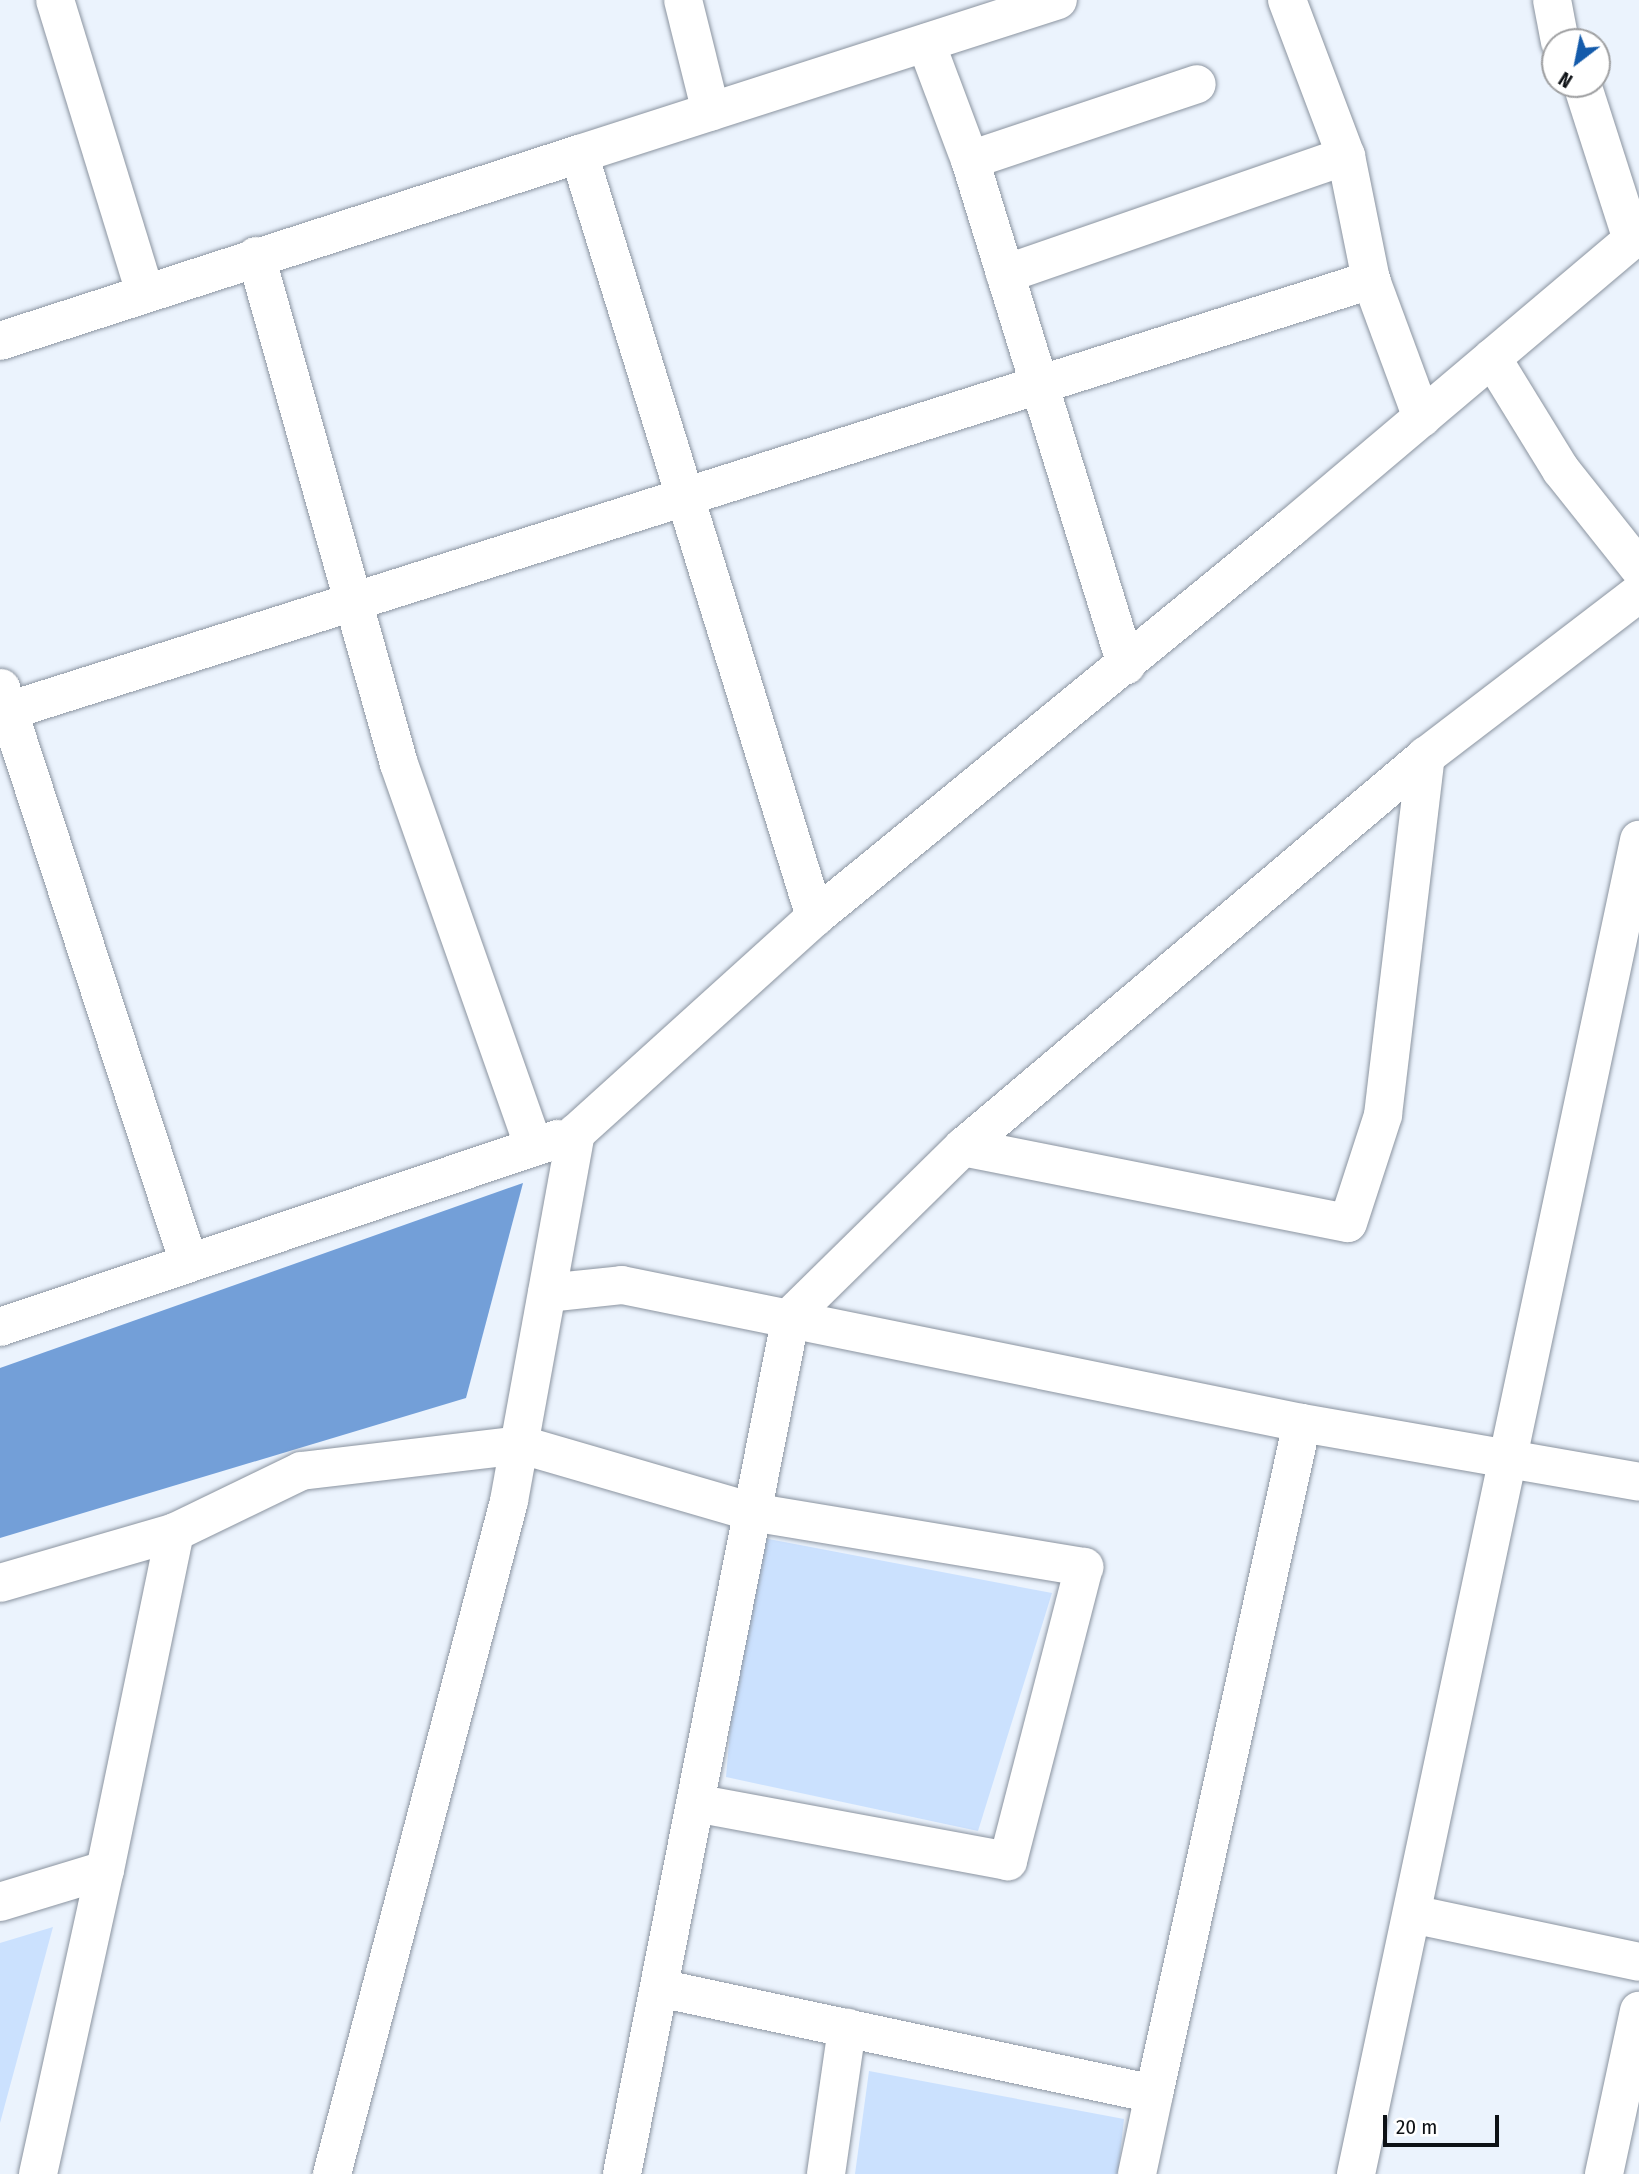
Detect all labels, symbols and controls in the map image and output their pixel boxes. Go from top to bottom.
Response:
north arrow [1541,28,1611,98]
text: N [1555,67,1577,92]
scale bar [1387,2100,1502,2144]
text: 20 m [1396,2114,1437,2140]

